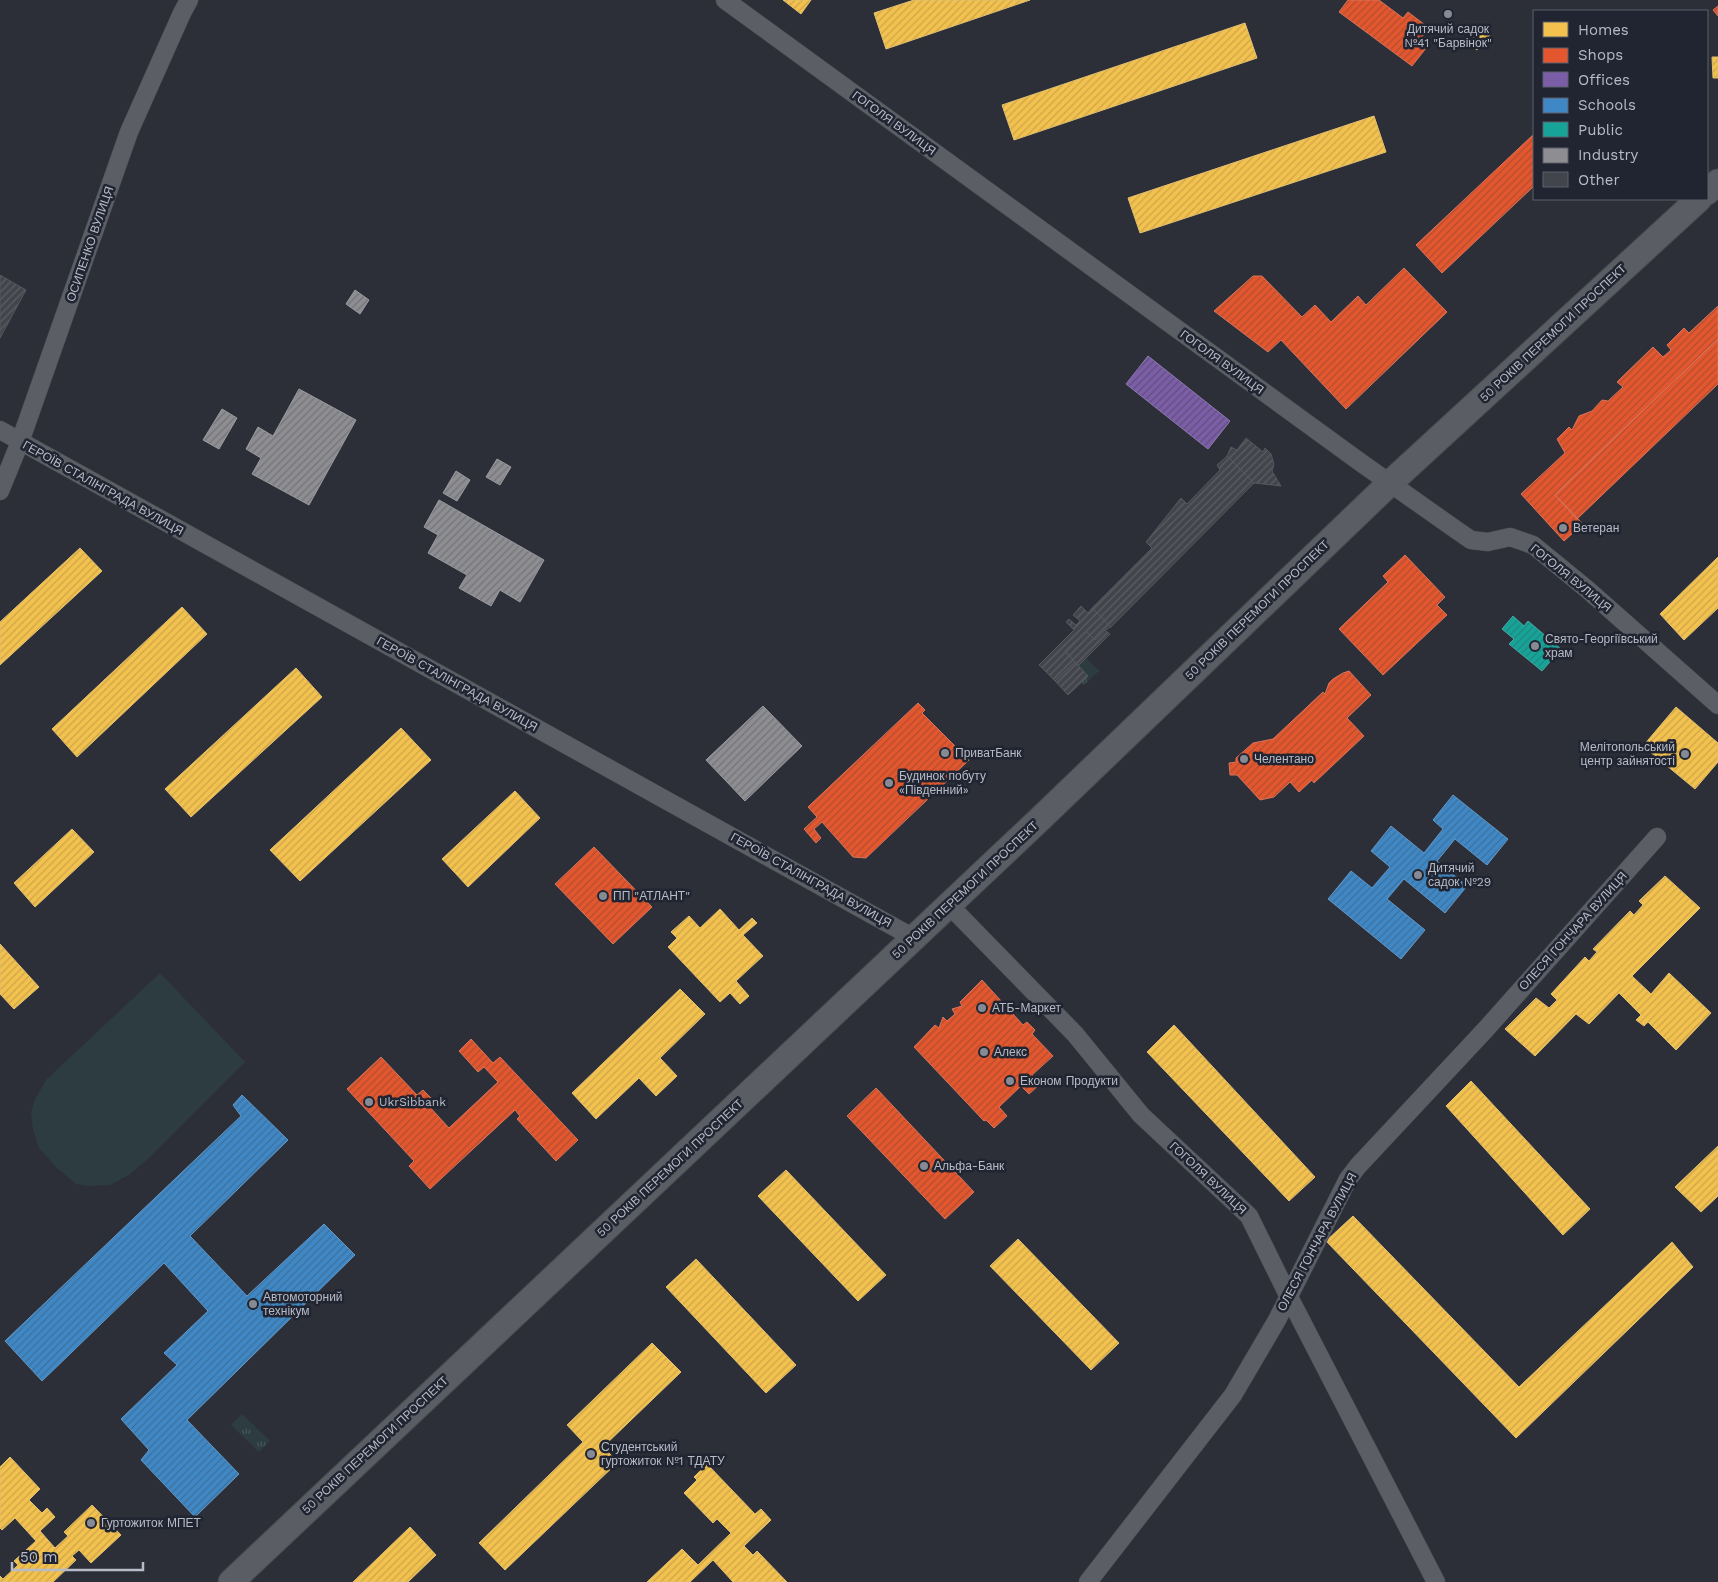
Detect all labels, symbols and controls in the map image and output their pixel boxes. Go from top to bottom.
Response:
marker: Дитячий садок №41 "Барвінок" [1442,8,1454,20]
legend [1533,10,1708,200]
text: Homes [1578,21,1629,39]
place label: Дитячий садок №41 "Барвінок" [1404,22,1492,50]
text: Shops [1578,46,1623,64]
text: Offices [1578,71,1630,89]
street label: ГОГОЛЯ ВУЛИЦЯ [850,88,938,158]
text: Schools [1578,96,1636,114]
text: Public [1578,121,1623,139]
text: Industry [1578,146,1639,164]
text: Other [1578,171,1620,189]
street label: ОСИПЕНКО ВУЛИЦЯ [64,184,116,304]
street label: 50 РОКІВ ПЕРЕМОГИ ПРОСПЕКТ [1477,261,1629,404]
street label: ГОГОЛЯ ВУЛИЦЯ [1178,327,1266,397]
street label: ГЕРОЇВ СТАЛІНГРАДА ВУЛИЦЯ [20,438,186,538]
place label: Ветеран [1573,521,1619,535]
marker: Ветеран [1557,522,1569,534]
street label: 50 РОКІВ ПЕРЕМОГИ ПРОСПЕКТ [1182,537,1332,683]
street label: ГОГОЛЯ ВУЛИЦЯ [1528,541,1614,615]
place label: Свято-Георгіївський храм [1545,632,1658,660]
street label: ГЕРОЇВ СТАЛІНГРАДА ВУЛИЦЯ [374,634,540,734]
marker: Свято-Георгіївський храм [1529,640,1541,652]
place label: Мелітопольський центр зайнятості [1580,740,1675,768]
place label: ПриватБанк [955,746,1022,760]
marker: ПриватБанк [939,747,951,759]
marker: Мелітопольський центр зайнятості [1679,748,1691,760]
place label: Челентано [1254,752,1314,766]
marker: Челентано [1238,753,1250,765]
place label: Будинок побуту «Південний» [899,769,986,797]
marker: Будинок побуту «Південний» [883,777,895,789]
street label: 50 РОКІВ ПЕРЕМОГИ ПРОСПЕКТ [889,818,1041,961]
street label: ГЕРОЇВ СТАЛІНГРАДА ВУЛИЦЯ [728,830,894,930]
place label: Дитячий садок №29 [1428,861,1491,889]
marker: Дитячий садок №29 [1412,869,1424,881]
street label: ОЛЕСЯ ГОНЧАРА ВУЛИЦЯ [1516,869,1630,993]
place label: ПП "АТЛАНТ" [613,889,690,903]
marker: ПП "АТЛАНТ" [597,890,609,902]
place label: АТБ-Маркет [992,1001,1062,1015]
marker: АТБ-Маркет [976,1002,988,1014]
place label: Алекс [994,1045,1027,1059]
marker: Алекс [978,1046,990,1058]
place label: Економ Продукти [1020,1074,1118,1088]
marker: Економ Продукти [1004,1075,1016,1087]
place label: UkrSibbank [379,1095,446,1109]
marker: UkrSibbank [363,1096,375,1108]
street label: 50 РОКІВ ПЕРЕМОГИ ПРОСПЕКТ [594,1096,746,1239]
street label: ГОГОЛЯ ВУЛИЦЯ [1167,1139,1249,1217]
place label: Альфа-Банк [934,1159,1005,1173]
marker: Альфа-Банк [918,1160,930,1172]
street label: ОЛЕСЯ ГОНЧАРА ВУЛИЦЯ [1275,1171,1359,1313]
place label: Автомоторний технікум [263,1290,343,1318]
marker: Автомоторний технікум [247,1298,259,1310]
street label: 50 РОКІВ ПЕРЕМОГИ ПРОСПЕКТ [299,1373,451,1516]
place label: Студентський гуртожиток №1 ТДАТУ [601,1440,725,1468]
marker: Студентський гуртожиток №1 ТДАТУ [585,1448,597,1460]
place label: Гуртожиток МПЕТ [101,1516,202,1530]
marker: Гуртожиток МПЕТ [85,1517,97,1529]
scale bar [12,1540,144,1572]
text: 50 m [20,1548,57,1566]

